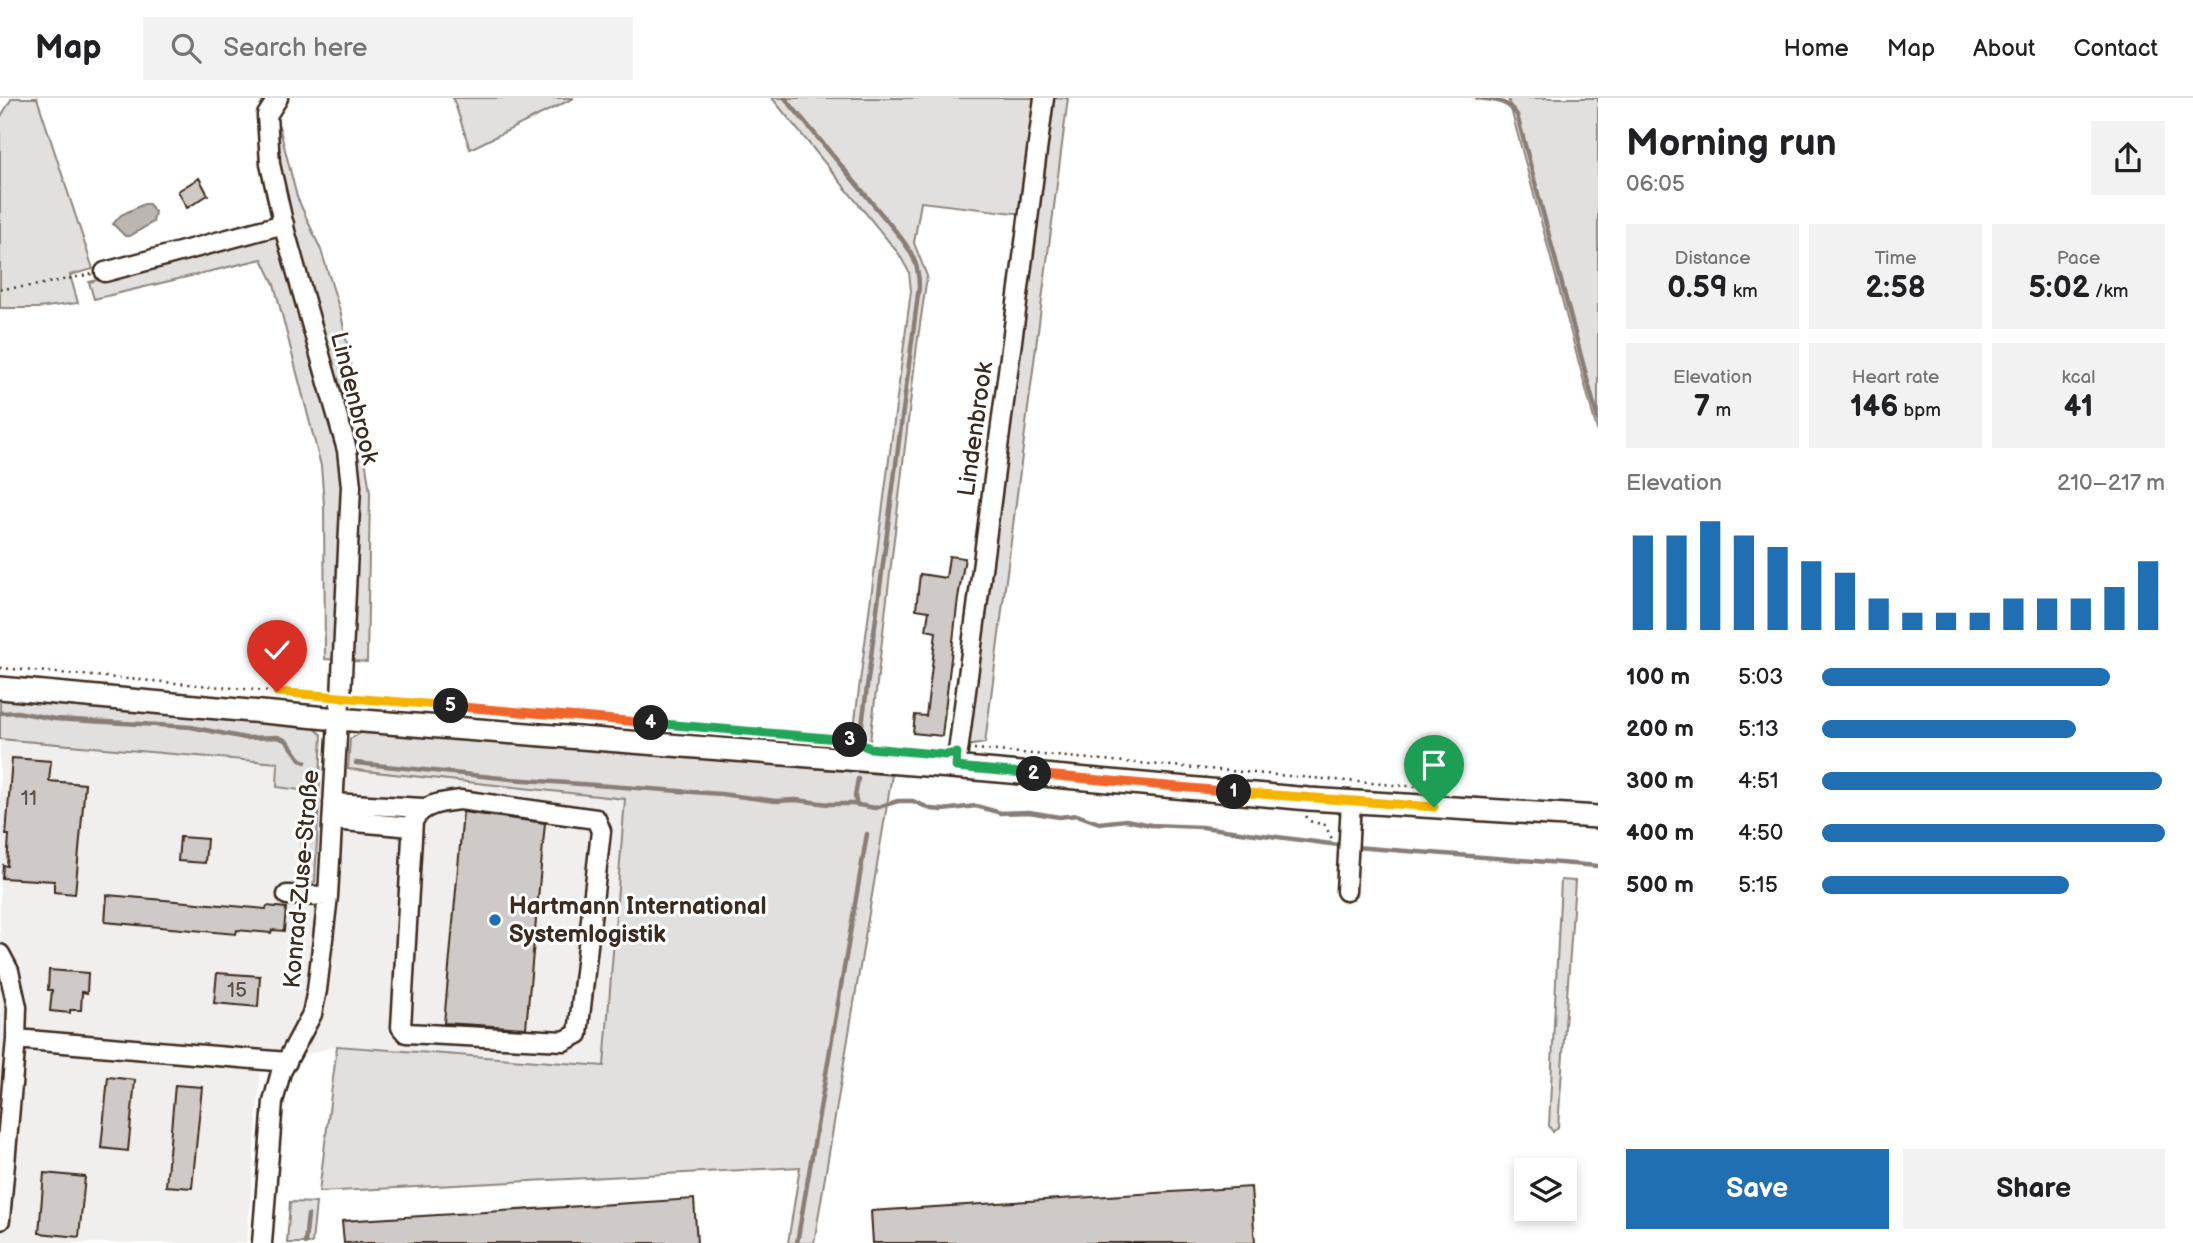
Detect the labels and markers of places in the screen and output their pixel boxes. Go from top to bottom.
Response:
pin [247,620,307,692]
pin: 5 [434,688,468,724]
pin: 4 [634,706,668,740]
pin: 3 [832,722,868,758]
pin [1404,735,1464,807]
pin: 2 [1016,756,1052,792]
pin: 1 [1216,774,1252,810]
place label: Hartmann International Systemlogistik [509,892,767,949]
marker: Hartmann International Systemlogistik [487,912,503,928]

